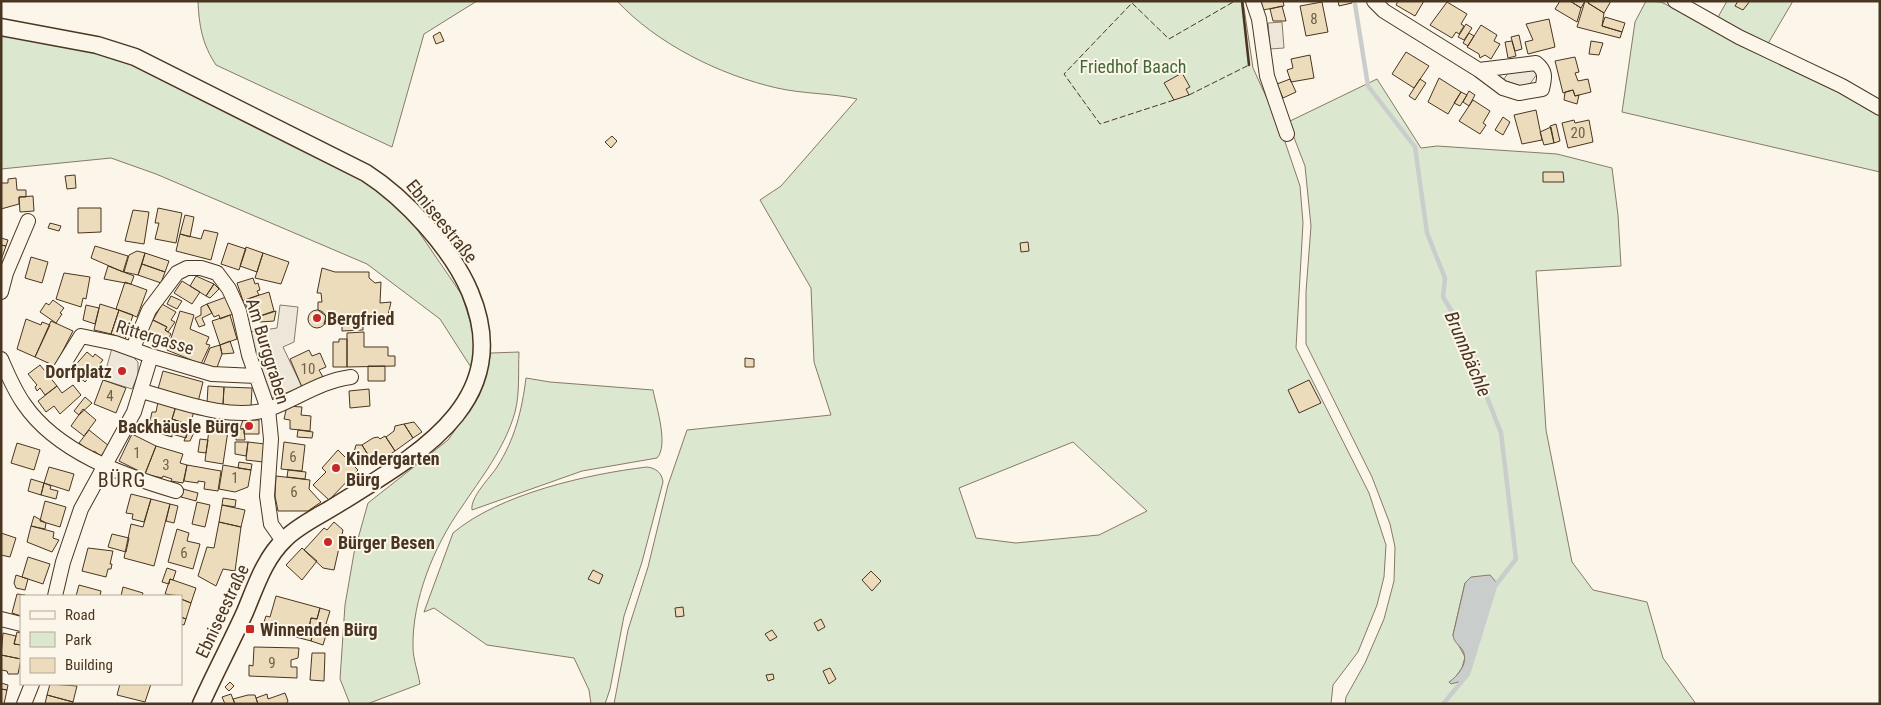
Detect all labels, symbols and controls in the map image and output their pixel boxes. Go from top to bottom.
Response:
house number: 8 [1310,10,1318,28]
park label: Friedhof Baach [1079,56,1187,77]
house number: 20 [1571,124,1585,142]
street label: Ebniseestraße [402,175,482,267]
street label: Am Burggraben [242,296,294,406]
place label: Bergfried [327,308,395,329]
water label: Brunnbächle [1440,308,1496,400]
marker: Bergfried [311,312,323,324]
street label: Rittergasse [113,315,197,359]
house number: 10 [301,360,315,378]
place label: Dorfplatz [45,361,112,382]
marker: Dorfplatz [116,365,128,377]
house number: 4 [106,387,114,405]
place label: Backhäusle Bürg [118,416,239,437]
marker: Backhäusle Bürg [243,420,255,432]
house number: 1 [133,444,141,462]
house number: 6 [289,448,297,466]
place label: Kindergarten Bürg [346,448,440,490]
house number: 3 [162,456,170,474]
marker: Kindergarten Bürg [330,462,342,474]
district label: BÜRG [98,468,146,492]
house number: 1 [231,469,239,487]
house number: 6 [290,483,298,501]
place label: Bürger Besen [338,532,435,553]
marker: Bürger Besen [322,536,334,548]
house number: 6 [180,544,188,562]
street label: Ebniseestraße [191,561,253,661]
legend [20,595,182,685]
text: Road [65,606,95,624]
place label: Winnenden Bürg [260,619,378,640]
marker: Winnenden Bürg [244,623,256,635]
text: Park [65,631,92,649]
house number: 9 [268,654,276,672]
text: Building [65,656,113,674]

